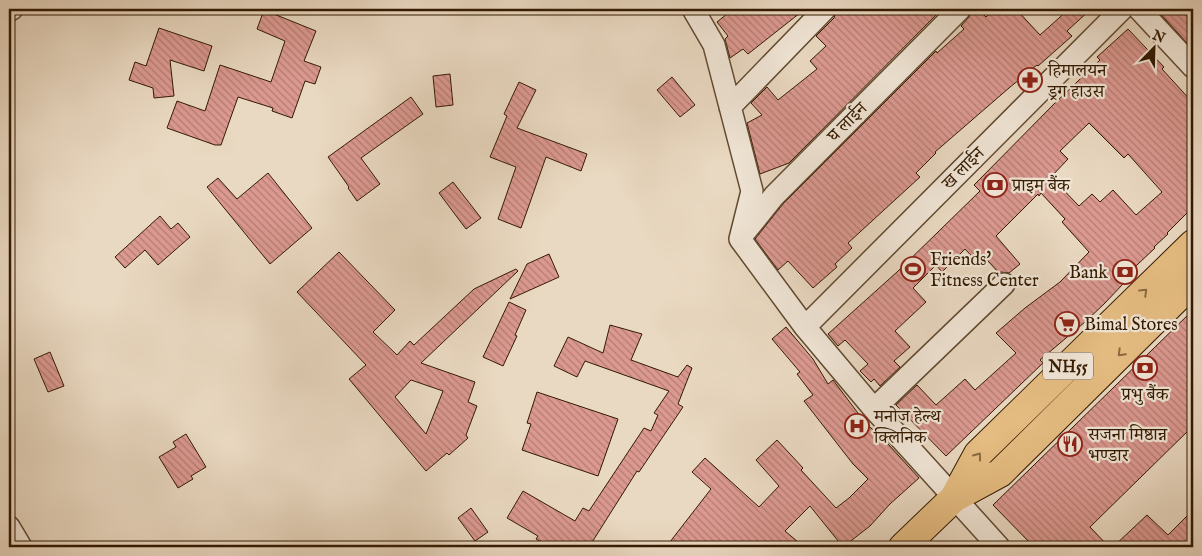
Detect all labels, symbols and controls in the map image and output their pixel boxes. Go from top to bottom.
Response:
north arrow [1130,22,1180,72]
text: N [1149,26,1168,48]
place label: हिमालयन ड्रग हाउस [1047,60,1107,104]
pharmacy icon: हिमालयन ड्रग हाउस [1017,67,1043,93]
street label: घ लाईन [822,98,874,149]
street label: ख लाईन [937,142,991,196]
bank icon: प्राइम बैंक [982,172,1008,198]
place label: प्राइम बैंक [1011,174,1071,198]
place label: Friends' Fitness Center [930,249,1039,293]
sports icon: Friends' Fitness Center [900,256,926,282]
bank icon: Bank [1112,259,1138,285]
place label: Bank [1069,262,1108,285]
one-way arrow [1138,289,1147,298]
supermarket icon: Bimal Stores [1054,311,1080,337]
place label: Bimal Stores [1084,314,1177,337]
one-way arrow [1118,347,1127,356]
road number: NH55 [1043,352,1093,380]
bank icon: प्रभु बैंक [1132,355,1158,381]
place label: प्रभु बैंक [1121,383,1170,407]
place label: मनोज हेल्थ क्लिनिक [873,406,942,450]
hospital icon: मनोज हेल्थ क्लिनिक [844,413,870,439]
place label: सजना मिष्ठान्न भण्डार [1087,424,1168,468]
restaurant icon: सजना मिष्ठान्न भण्डार [1057,431,1083,457]
one-way arrow [972,452,981,462]

